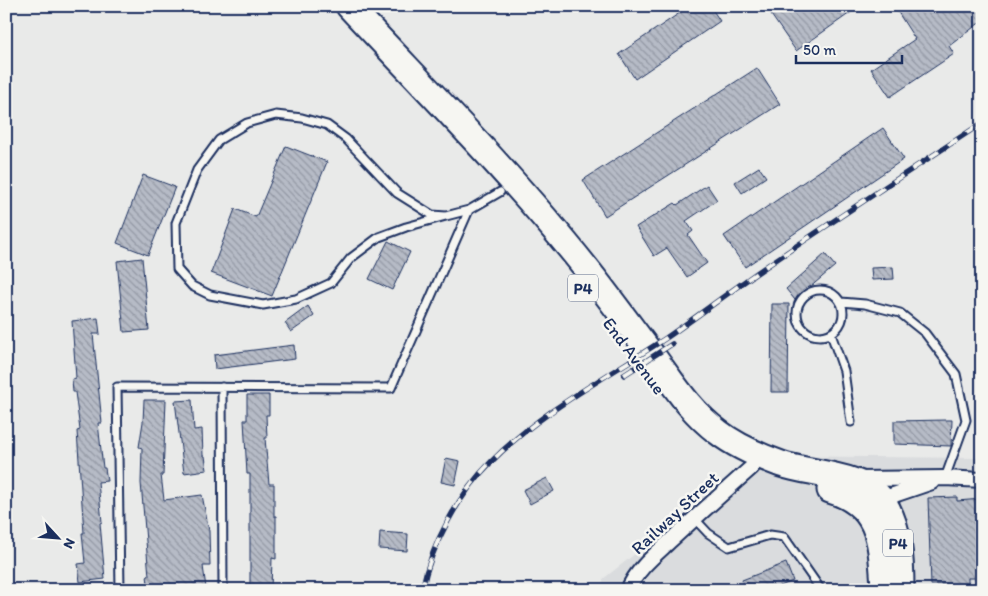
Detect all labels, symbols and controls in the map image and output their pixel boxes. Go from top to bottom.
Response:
scale bar [796,32,902,64]
text: 50 m [803,41,836,59]
road number: P4 [568,274,598,302]
street label: End Avenue [598,313,670,399]
street label: Railway Street [627,467,724,559]
north arrow [32,514,82,564]
road number: P4 [883,530,913,556]
text: N [60,536,79,551]

